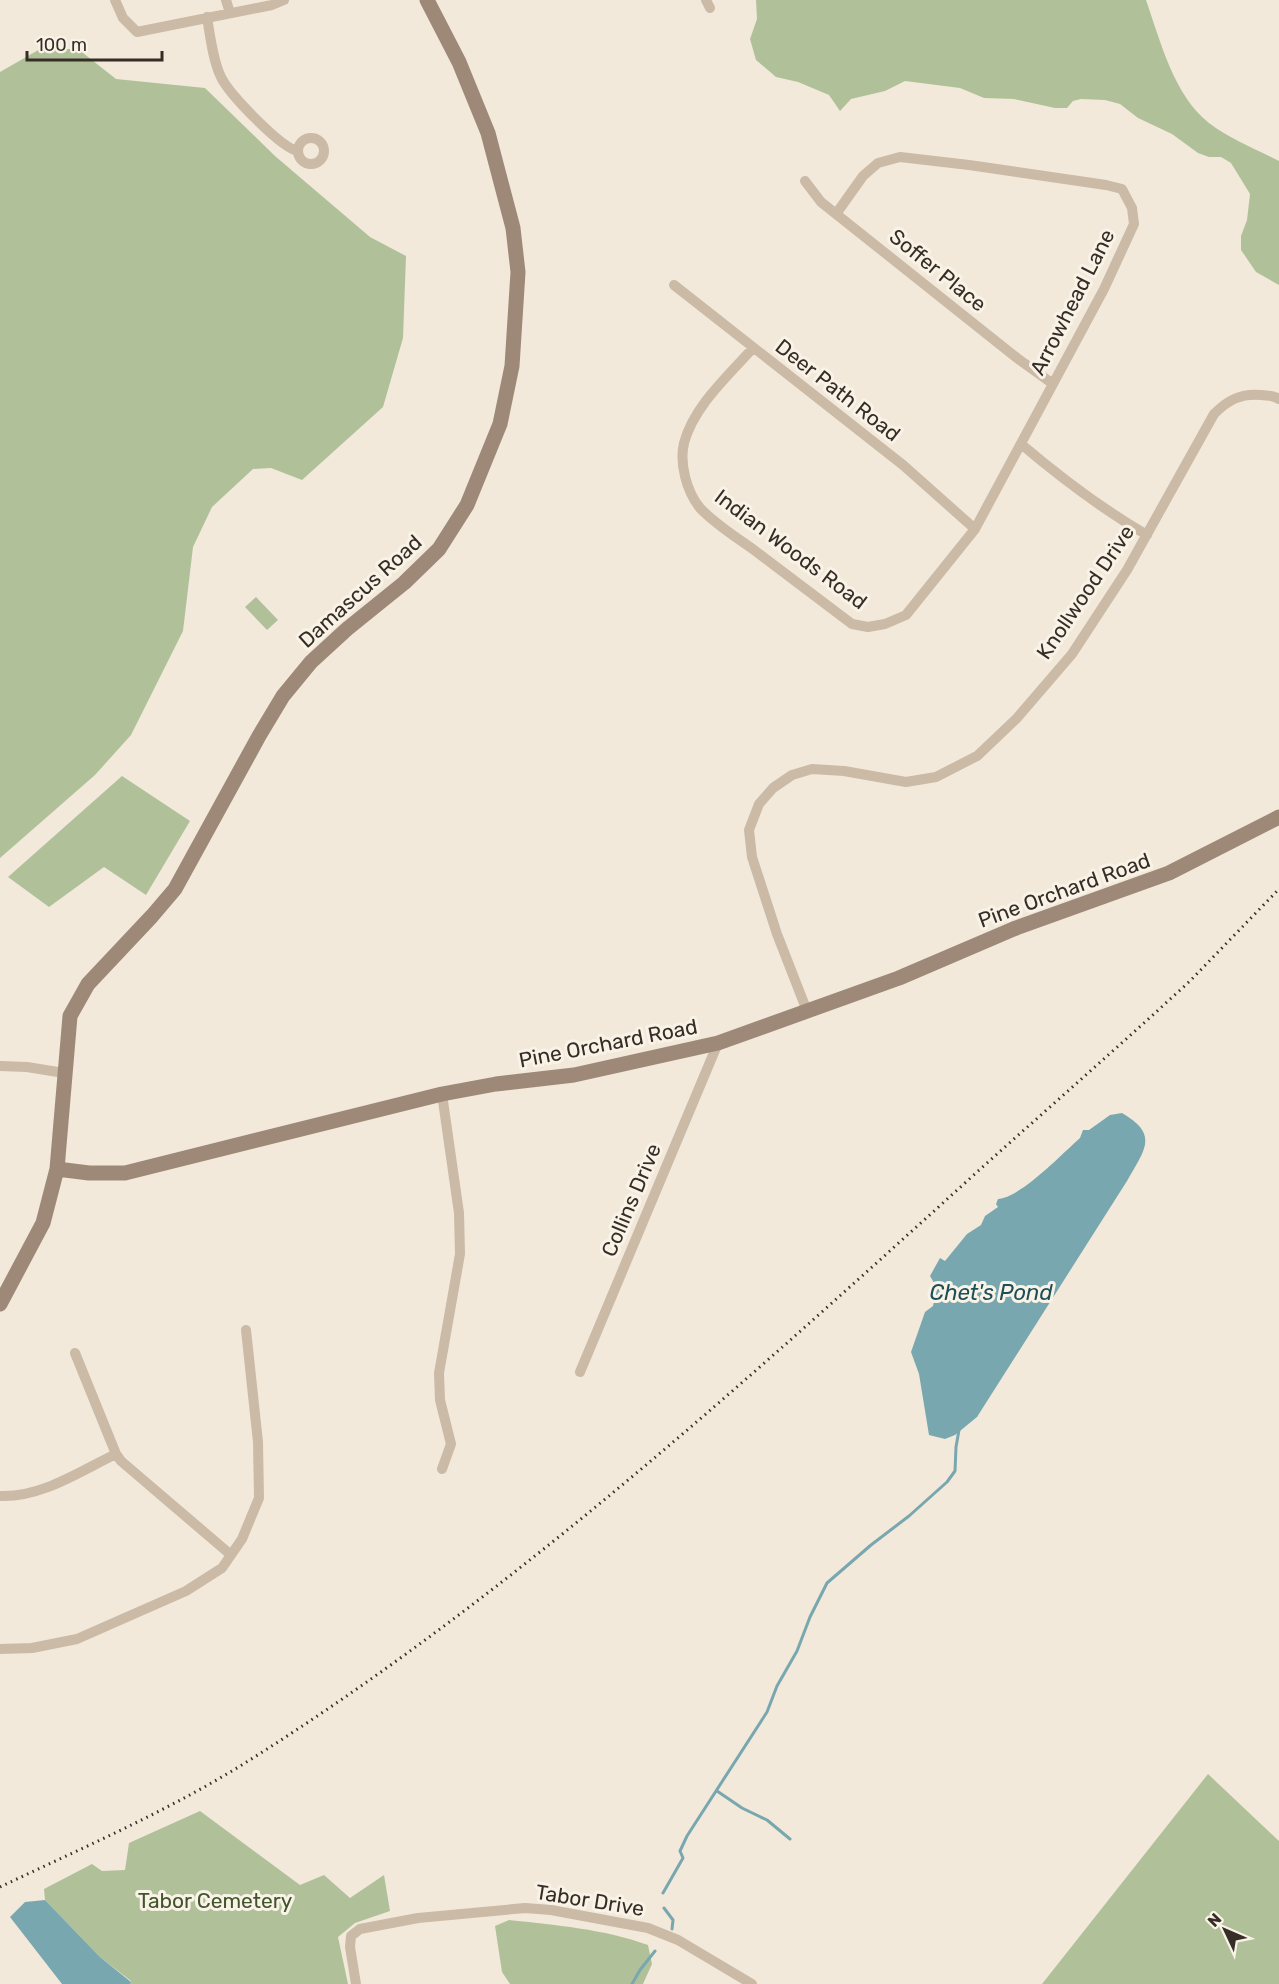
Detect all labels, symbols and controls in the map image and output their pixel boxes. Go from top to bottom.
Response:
scale bar [27,24,162,62]
text: 100 m [36,34,87,56]
street label: Soffer Place [885,223,991,317]
street label: Arrowhead Lane [1025,225,1119,379]
street label: Deer Path Road [771,334,905,446]
street label: Indian Woods Road [710,484,872,614]
street label: Knollwood Drive [1031,520,1139,664]
street label: Damascus Road [293,529,427,653]
street label: Pine Orchard Road [975,847,1153,933]
street label: Pine Orchard Road [517,1013,699,1073]
street label: Collins Drive [596,1140,666,1260]
water label: Chet's Pond [930,1279,1053,1306]
street label: Tabor Drive [534,1879,646,1921]
park label: Tabor Cemetery [138,1888,293,1913]
north arrow [1195,1900,1255,1960]
text: N [1204,1909,1225,1931]

